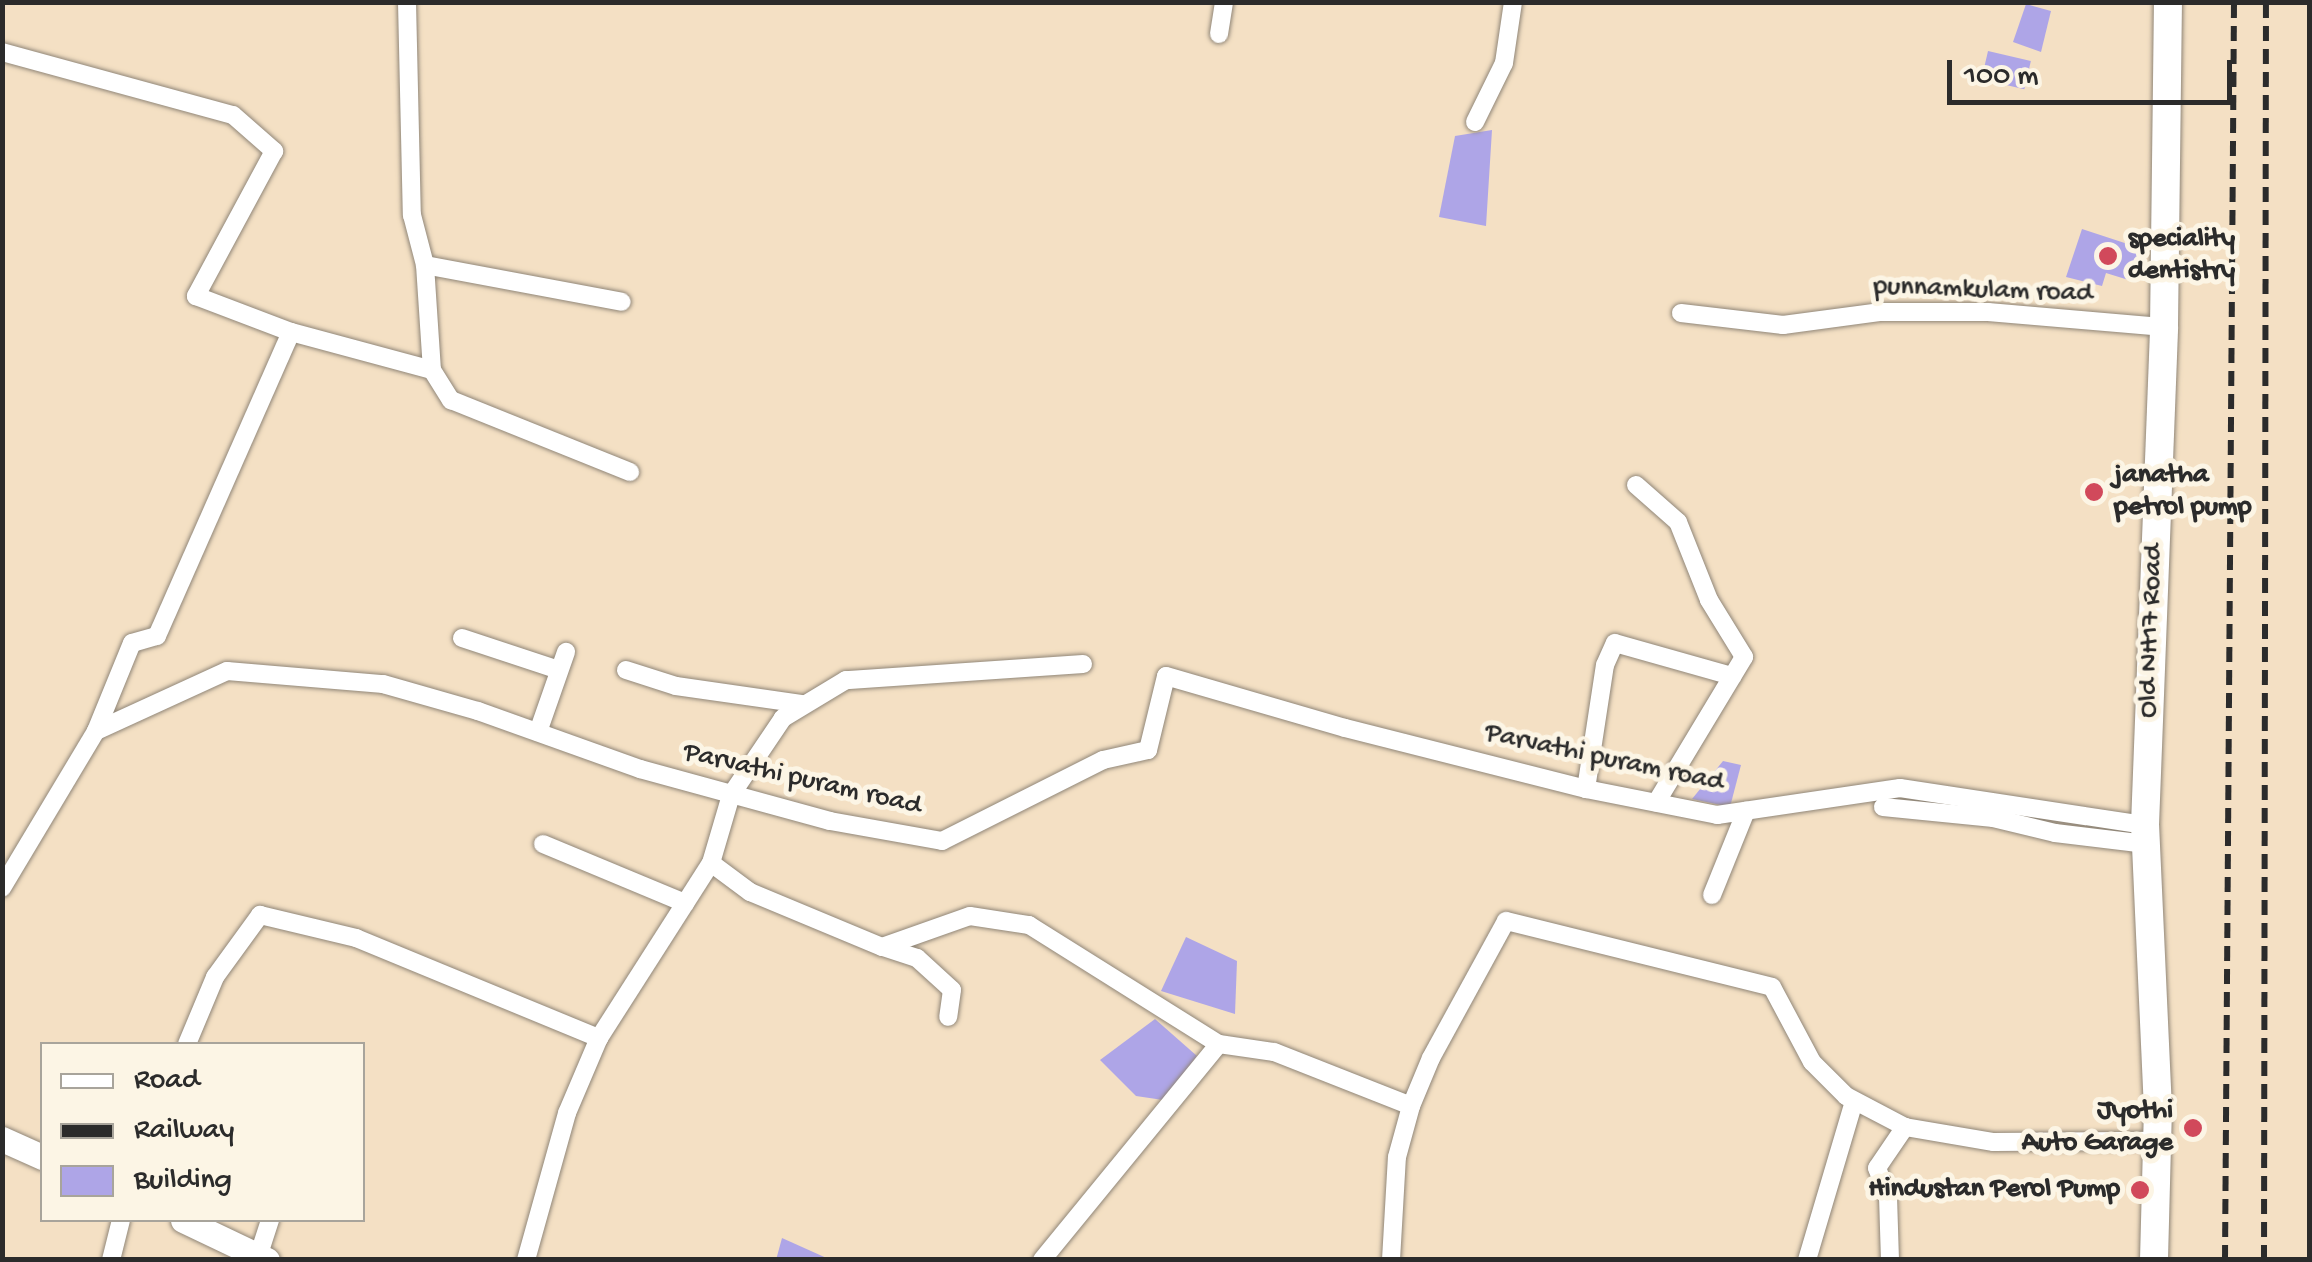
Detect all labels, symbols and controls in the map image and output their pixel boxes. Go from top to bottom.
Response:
scale bar [1952,40,2237,102]
text: 100 m [1964,60,2039,95]
place label: speciality dentistry [2128,223,2235,289]
marker: speciality dentistry [2097,245,2119,267]
street label: punnamkulam road [1873,270,2093,312]
place label: janatha petrol pump [2114,459,2251,525]
marker: janatha petrol pump [2083,481,2105,503]
street label: Old NH17 Road [2132,543,2172,719]
street label: Parvathi puram road [1482,717,1726,801]
street label: Parvathi puram road [680,736,924,824]
legend [40,1042,365,1222]
text: Road [134,1064,200,1099]
place label: Jyothi Auto Garage [2022,1095,2173,1161]
text: Railway [134,1114,234,1149]
marker: Jyothi Auto Garage [2182,1117,2204,1139]
text: Building [134,1164,232,1199]
place label: Hindustan Perol Pump [1868,1173,2120,1207]
marker: Hindustan Perol Pump [2129,1179,2151,1201]

